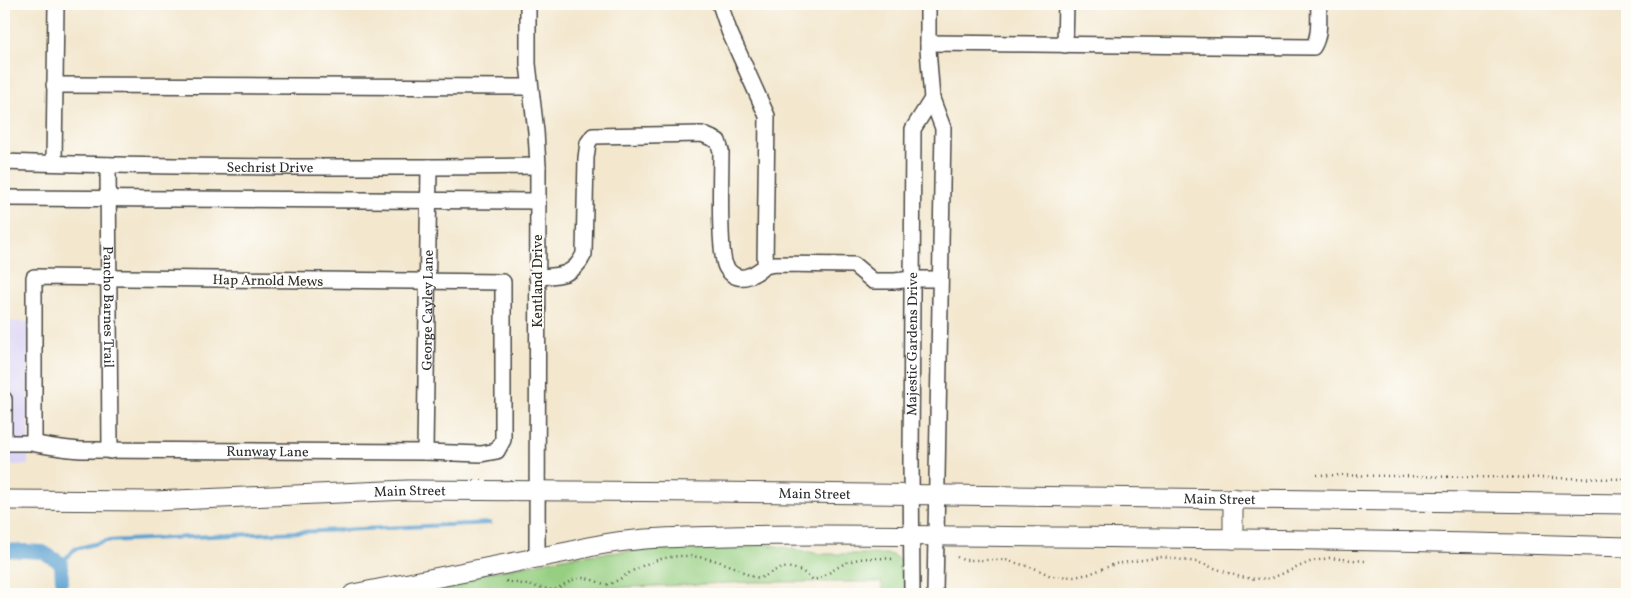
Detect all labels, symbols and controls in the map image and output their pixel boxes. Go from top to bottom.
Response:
street label: Sechrist Drive [226,159,314,178]
street label: Kentland Drive [529,234,548,328]
street label: Pancho Barnes Trail [98,246,117,368]
street label: George Cayley Lane [418,249,439,370]
street label: Hap Arnold Mews [212,271,323,292]
street label: Majestic Gardens Drive [903,272,923,416]
street label: Runway Lane [226,443,309,462]
street label: Main Street [373,482,446,502]
street label: Main Street [779,485,851,505]
street label: Main Street [1183,490,1256,510]

